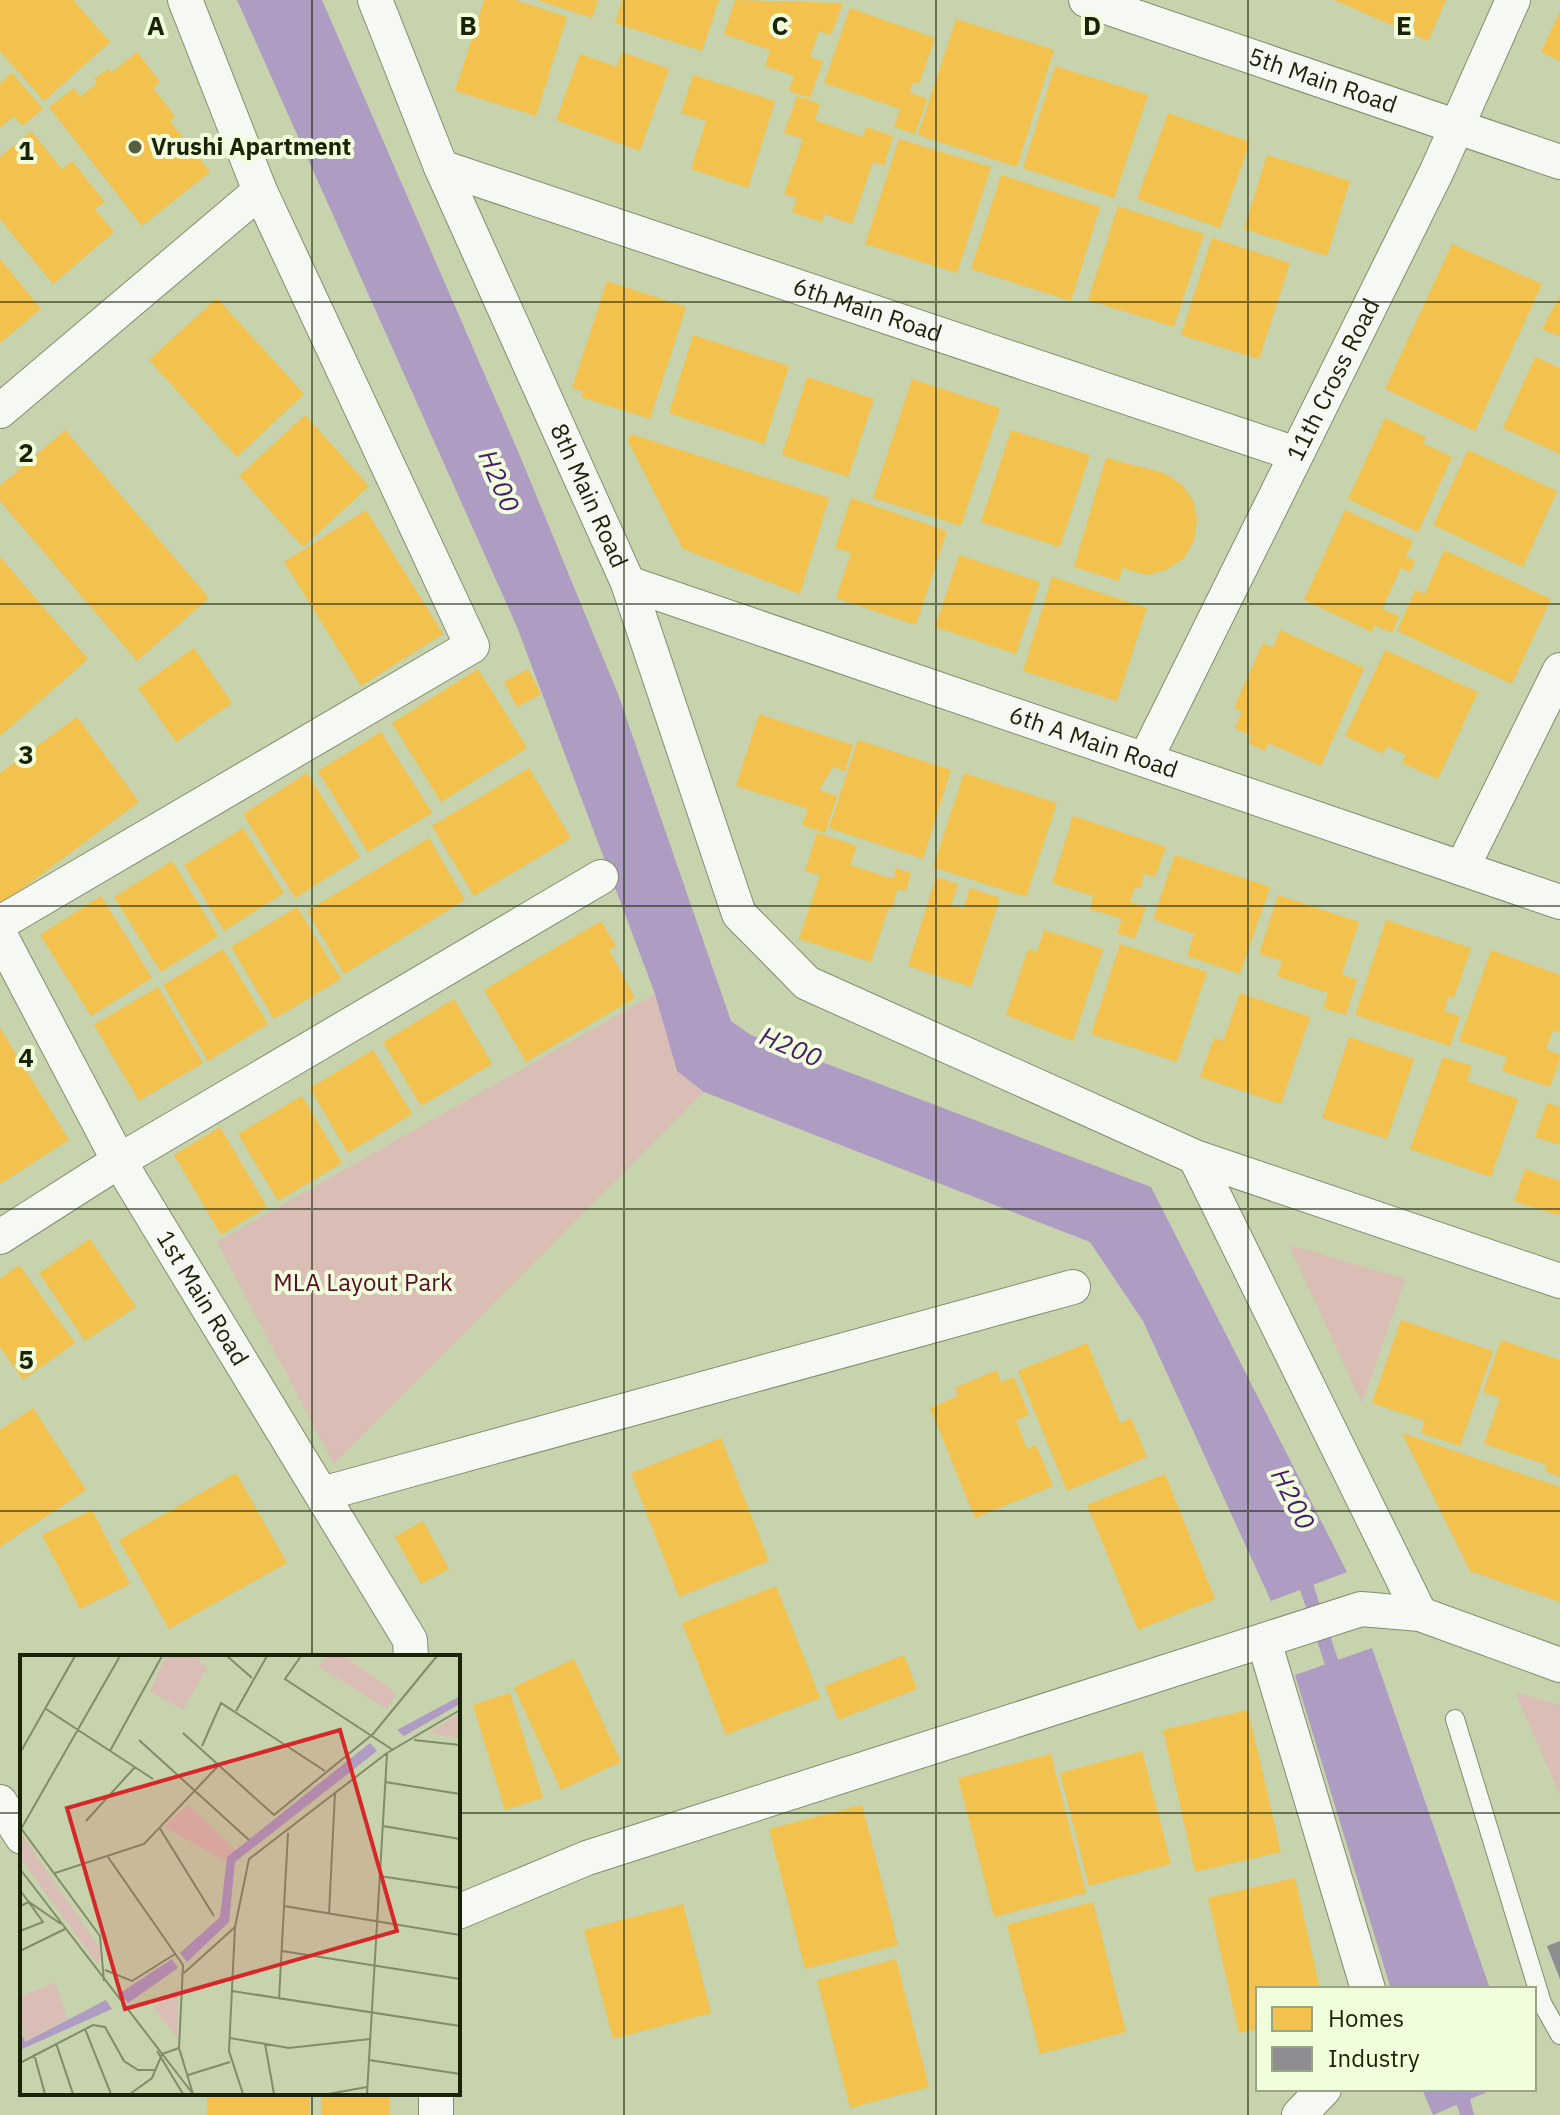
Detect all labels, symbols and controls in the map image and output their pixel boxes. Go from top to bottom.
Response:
text: A [147,8,165,42]
text: B [459,8,477,42]
text: C [772,8,789,42]
text: D [1083,8,1101,42]
text: E [1396,8,1412,42]
street label: 5th Main Road [1244,40,1401,120]
place label: Vrushi Apartment [151,130,351,162]
text: 1 [18,133,34,167]
marker: Vrushi Apartment [126,138,144,156]
street label: 6th Main Road [789,269,946,349]
street label: 11th Cross Road [1279,293,1386,466]
street label: 8th Main Road [543,418,636,573]
text: 2 [18,435,34,469]
water label: H200 [472,444,528,517]
street label: 6th A Main Road [1005,698,1182,785]
text: 3 [18,737,34,771]
water label: H200 [755,1018,828,1074]
text: 4 [18,1040,34,1074]
street label: 1st Main Road [150,1224,257,1371]
park label: MLA Layout Park [273,1266,453,1298]
text: 5 [18,1342,34,1376]
water label: H200 [1264,1462,1324,1535]
inset map [20,1655,460,2095]
legend [1256,1987,1536,2091]
text: Homes [1328,2002,1404,2034]
text: Industry [1328,2042,1420,2074]

